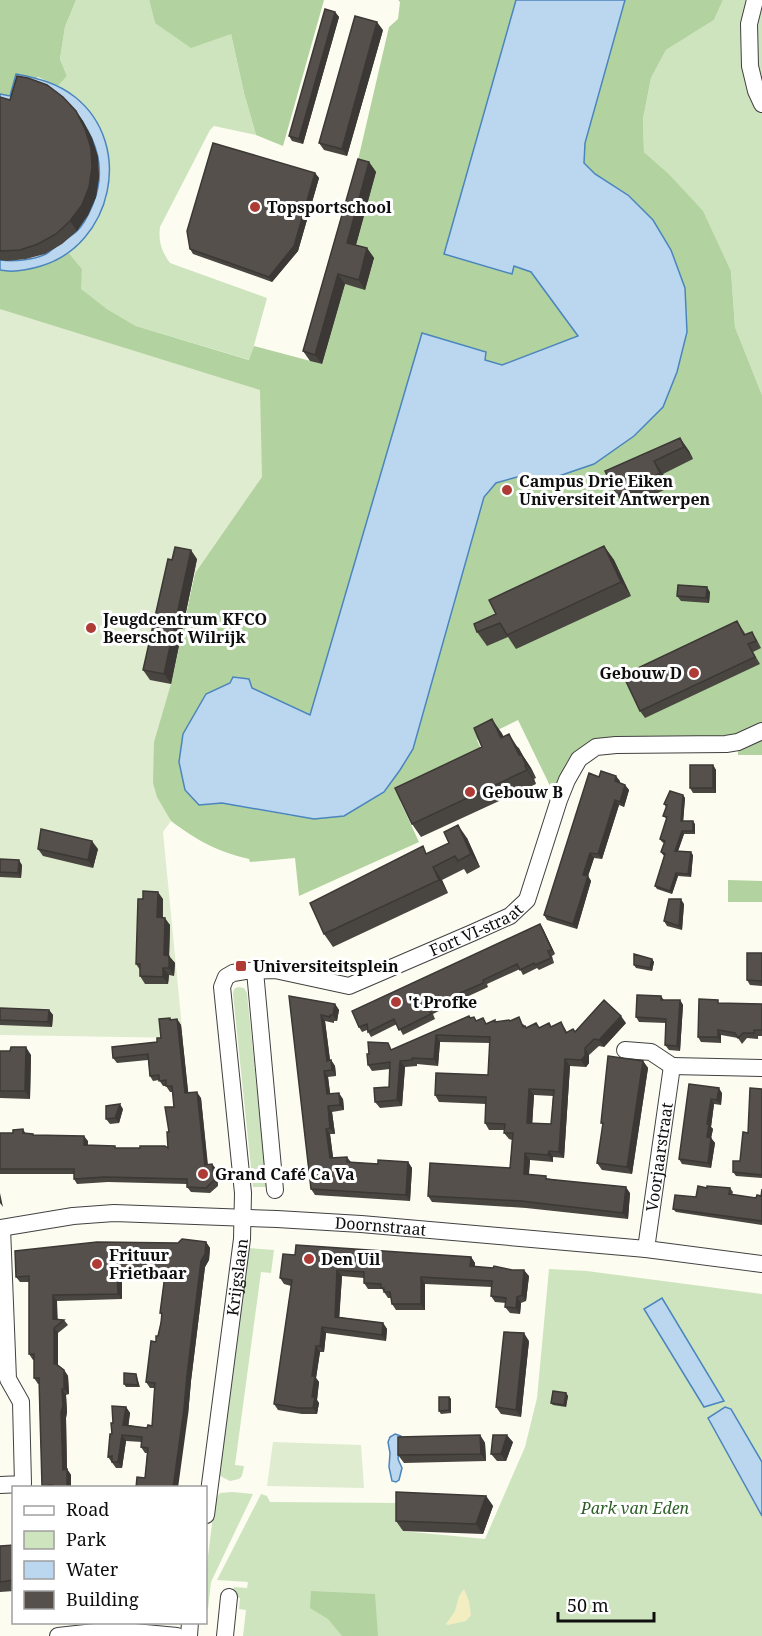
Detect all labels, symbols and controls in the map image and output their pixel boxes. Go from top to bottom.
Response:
place label: Topsportschool [267,196,392,218]
marker: Topsportschool [248,200,262,214]
place label: Campus Drie Eiken Universiteit Antwerpen [519,470,711,510]
marker: Campus Drie Eiken Universiteit Antwerpen [500,483,514,497]
place label: Jeugdcentrum KFCO Beerschot Wilrijk [102,608,267,648]
marker: Jeugdcentrum KFCO Beerschot Wilrijk [84,621,98,635]
place label: Gebouw D [600,662,682,684]
marker: Gebouw D [687,666,701,680]
place label: Gebouw B [482,781,563,803]
marker: Gebouw B [463,785,477,799]
street label: Fort VI-straat [426,898,528,961]
place label: Universiteitsplein [253,955,399,977]
marker: Universiteitsplein [234,959,248,973]
place label: 't Profke [408,991,477,1013]
marker: 't Profke [389,995,403,1009]
street label: Voorjaarstraat [640,1101,678,1213]
place label: Grand Café Ca Va [215,1163,355,1185]
marker: Grand Café Ca Va [196,1167,210,1181]
street label: Doornstraat [334,1211,428,1241]
street label: Krijgslaan [221,1237,253,1317]
place label: Frituur Frietbaar [109,1244,187,1284]
place label: Den Uil [321,1248,381,1270]
marker: Den Uil [302,1252,316,1266]
marker: Frituur Frietbaar [90,1257,104,1271]
legend [12,1486,207,1624]
text: Road [66,1497,109,1521]
park label: Park van Eden [580,1497,690,1519]
text: Park [66,1527,106,1551]
text: Water [66,1557,119,1581]
scale bar [558,1585,654,1623]
text: Building [66,1587,139,1611]
text: 50 m [567,1593,609,1617]

